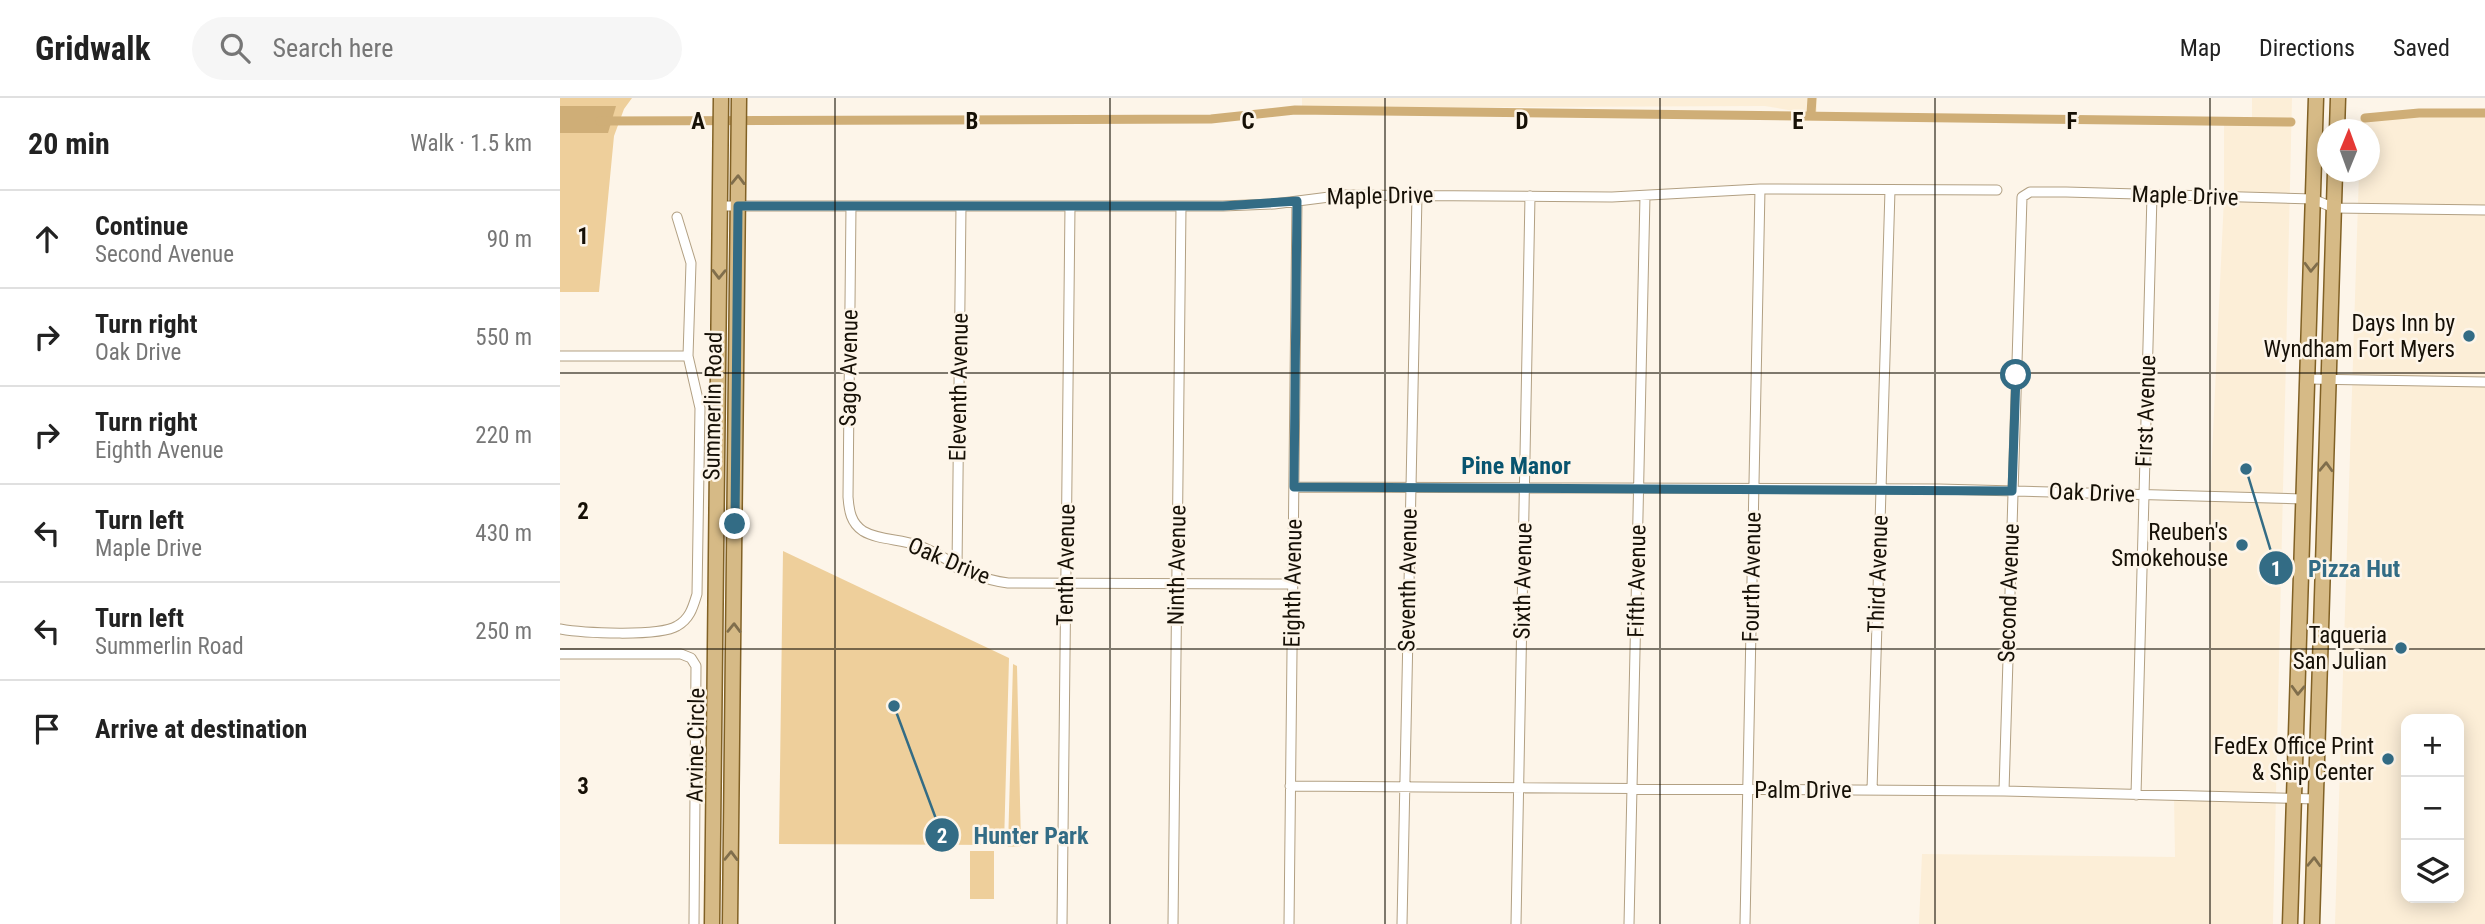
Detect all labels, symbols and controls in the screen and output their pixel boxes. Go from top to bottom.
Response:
search box [192,17,682,80]
text: Gridwalk [35,29,150,68]
icon: search [216,29,254,67]
text: Search here [272,33,393,63]
text: Map [2180,34,2221,62]
text: Directions [2259,34,2355,62]
text: Saved [2393,34,2450,62]
text: A [691,108,705,135]
text: B [966,108,978,135]
text: C [1241,108,1255,135]
text: D [1516,108,1529,135]
text: E [1792,108,1804,135]
text: F [2067,108,2078,135]
north arrow [2317,119,2380,182]
text: 20 min [28,126,110,161]
text: Walk · 1.5 km [410,130,532,157]
one-way arrow [730,175,746,185]
street label: Maple Drive [2131,181,2239,211]
street label: Maple Drive [1326,182,1434,210]
text: Continue [95,211,188,241]
icon: ahead [28,220,66,258]
text: 1 [577,223,589,250]
text: 90 m [487,226,532,253]
text: Second Avenue [95,241,234,268]
one-way arrow [2303,262,2318,273]
one-way arrow [711,270,727,280]
text: Turn right [95,309,197,339]
street label: Sago Avenue [834,309,864,427]
place label: Days Inn by Wyndham Fort Myers [2264,310,2455,363]
street label: Eleventh Avenue [944,313,974,461]
icon: right [28,318,66,356]
text: 550 m [475,324,532,351]
marker: Days Inn by Wyndham Fort Myers [2461,328,2477,344]
street label: Summerlin Road [698,331,728,481]
text: Oak Drive [95,339,181,366]
street label: First Avenue [2131,354,2161,468]
route start [2000,359,2031,390]
text: Turn right [95,407,197,437]
icon: right [28,416,66,454]
text: 220 m [475,422,532,449]
text: Eighth Avenue [95,437,224,464]
district label: Pine Manor [1461,452,1571,480]
one-way arrow [2318,462,2334,472]
street label: Oak Drive [2048,478,2136,508]
text: 2 [577,498,589,525]
street label: Tenth Avenue [1051,504,1081,626]
text: Turn left [95,505,184,535]
street label: Ninth Avenue [1162,505,1192,625]
route end [719,508,750,539]
street label: Seventh Avenue [1393,508,1423,652]
street label: Fourth Avenue [1737,512,1767,642]
icon: left [28,514,66,552]
street label: Third Avenue [1862,515,1894,633]
street label: Eighth Avenue [1278,518,1308,648]
place label: Reuben's Smokehouse [2111,519,2228,572]
text: 430 m [475,520,532,547]
street label: Sixth Avenue [1508,522,1538,640]
street label: Second Avenue [1993,523,2025,663]
street label: Fifth Avenue [1623,524,1651,638]
street label: Oak Drive [904,532,994,590]
text: Maple Drive [95,535,202,562]
marker: Reuben's Smokehouse [2234,537,2250,553]
callout: Pizza Hut [2259,546,2414,591]
text: Pizza Hut [2308,555,2400,583]
text: 1 [2271,557,2281,581]
text: Turn left [95,603,184,633]
icon: left [28,612,66,650]
text: 250 m [475,618,532,645]
place label: Taqueria San Julian [2293,622,2387,675]
one-way arrow [726,623,741,634]
text: Summerlin Road [95,633,244,660]
marker: Taqueria San Julian [2393,640,2409,656]
one-way arrow [2290,685,2305,696]
street label: Arvine Circle [682,687,710,803]
icon: arrive [28,710,66,748]
text: Arrive at destination [95,714,307,744]
map controls [2401,714,2464,903]
button: + [2401,714,2464,777]
place label: FedEx Office Print & Ship Center [2214,733,2374,786]
marker: FedEx Office Print & Ship Center [2380,751,2396,767]
text: 3 [577,773,589,800]
street label: Palm Drive [1754,777,1852,804]
button: − [2401,777,2464,840]
callout: Hunter Park [925,813,1103,858]
text: Hunter Park [974,822,1089,850]
text: 2 [937,824,947,848]
button: layers [2401,840,2464,903]
one-way arrow [723,850,739,861]
one-way arrow [2306,856,2321,867]

